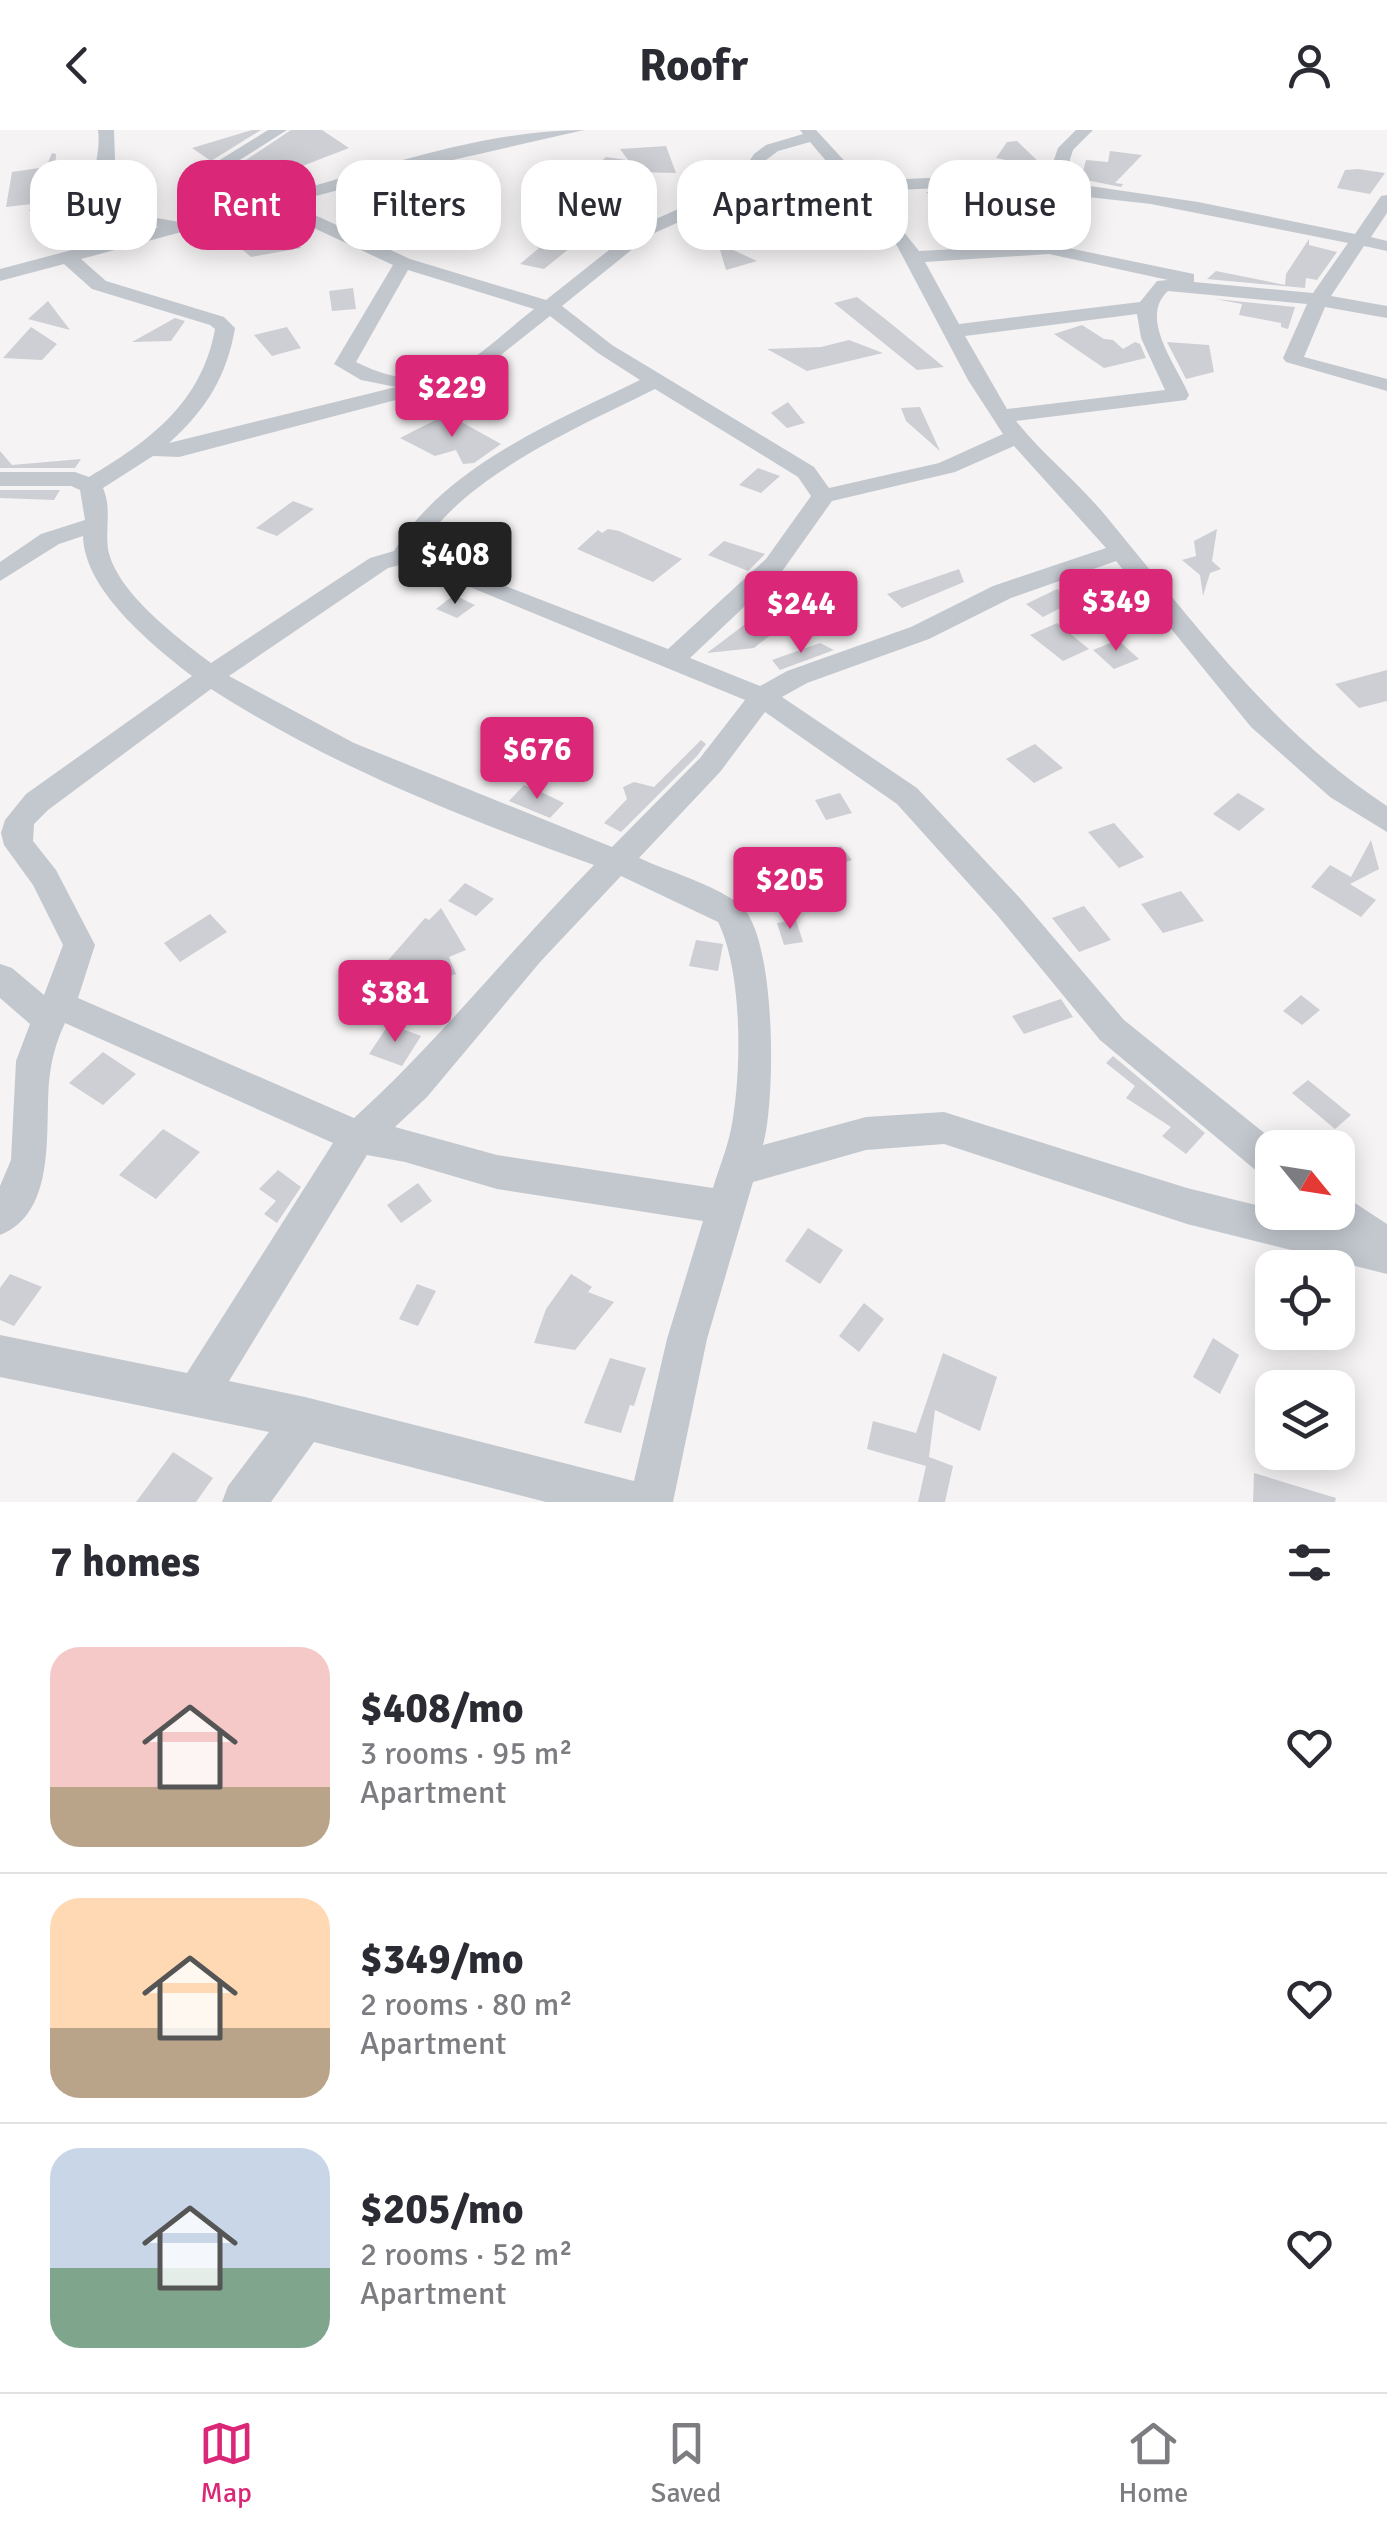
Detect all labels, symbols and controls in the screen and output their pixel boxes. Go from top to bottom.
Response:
icon: back [50,38,105,93]
text: Roofr [639,38,748,93]
icon: person [1282,38,1337,93]
chip: Buy [30,160,157,250]
chip: Rent [177,160,316,250]
chip: Filters [336,160,501,250]
chip: New [521,160,657,250]
chip: Apartment [677,160,908,250]
chip: House [928,160,1091,250]
pin: $229 [393,355,511,440]
text: $229 [417,368,487,407]
pin: $408 [396,522,514,607]
text: $408 [420,535,490,574]
pin: $349 [1057,569,1175,654]
pin: $244 [742,571,860,656]
text: $349 [1081,582,1151,621]
text: $244 [766,584,836,623]
pin: $676 [478,717,596,802]
text: $676 [502,730,572,769]
pin: $205 [731,847,849,932]
text: $205 [755,860,825,899]
pin: $381 [336,960,454,1045]
text: $381 [360,973,430,1012]
north arrow [1255,1130,1355,1230]
map controls [1255,1130,1355,1470]
button: locate [1255,1250,1355,1350]
button: layers [1255,1370,1355,1470]
icon: filters [1282,1535,1337,1590]
text: 7 homes [50,1537,200,1588]
text: $408/mo [360,1683,524,1734]
icon: home [130,1687,250,1807]
icon: heart [1282,1720,1337,1775]
text: 3 rooms · 95 m² [360,1734,573,1773]
text: Apartment [360,1773,507,1812]
text: $349/mo [360,1934,524,1985]
icon: home [130,1938,250,2058]
icon: heart [1282,1971,1337,2026]
text: 2 rooms · 80 m² [360,1985,573,2024]
text: Apartment [360,2024,507,2063]
text: $205/mo [360,2184,524,2235]
icon: home [130,2188,250,2308]
icon: heart [1282,2221,1337,2276]
text: 2 rooms · 52 m² [360,2235,573,2274]
text: Apartment [360,2274,507,2313]
tab: Map [199,2416,254,2510]
tab: Saved [651,2416,721,2510]
tab: Home [1119,2416,1188,2510]

